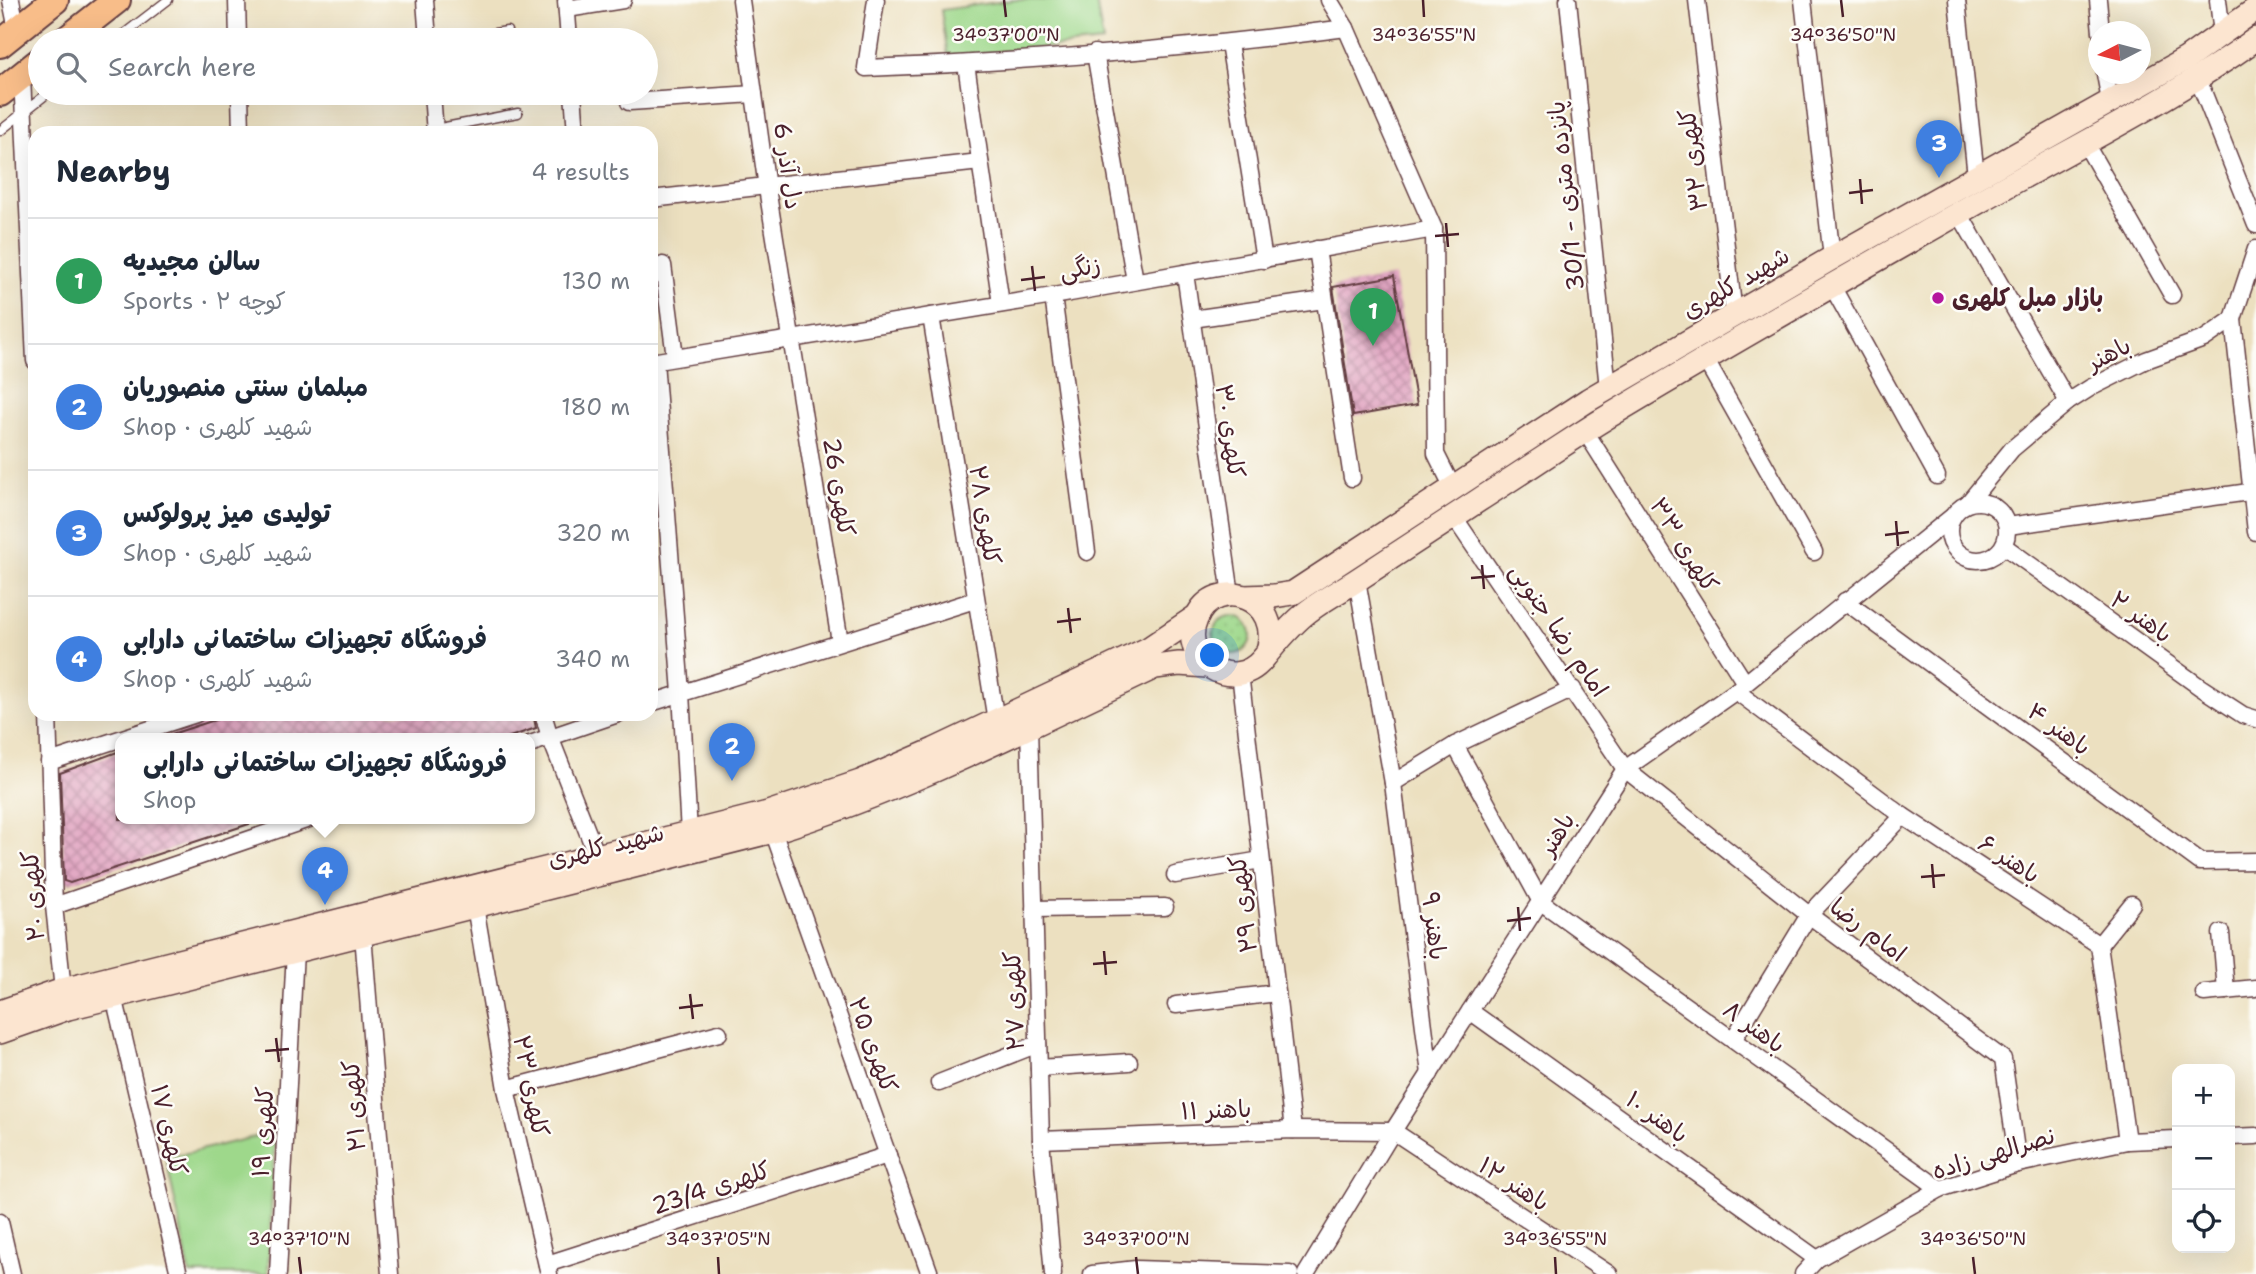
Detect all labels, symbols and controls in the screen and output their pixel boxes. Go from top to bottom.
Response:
north arrow [2088,21,2151,84]
text: 34°37'00"N [952,23,1060,47]
text: 34°36'55"N [1372,23,1476,47]
text: 34°36'50"N [1790,23,1896,47]
search box [28,28,658,105]
icon: search [52,48,90,86]
text: Search here [108,49,257,84]
street label: 30/1 - پانزده متری [1540,100,1592,292]
street label: کلهری ۳۲ [1671,107,1715,213]
street label: دل آذر 6 [766,120,810,212]
pin: 3 [1916,120,1962,178]
text: Nearby [56,151,171,192]
text: 4 results [531,157,630,187]
street label: شهید کلهری [1677,239,1795,327]
text: سالن مجیدیه [123,243,260,278]
street label: زنگی [1057,249,1103,287]
text: 1 [74,266,84,296]
text: 130 m [562,266,630,296]
place label: بازار مبل کلهری [1952,282,2103,314]
text: Sports · ۲ کوچه [123,286,286,316]
pin: 1 [1350,288,1396,346]
marker: بازار مبل کلهری [1930,290,1946,306]
street label: باهنر [2080,330,2136,379]
text: مبلمان سنتی منصوریان [123,369,368,404]
street label: کلهری ۳۰ [1208,382,1252,480]
text: 2 [71,392,87,422]
text: 180 m [561,392,630,422]
text: Shop · شهید کلهری [123,412,313,442]
street label: کلهری 26 [815,435,863,539]
street label: کلهری ۲۸ [961,463,1009,567]
street label: کلهری ۳۳ [1642,491,1726,599]
text: تولیدی میز پرولوکس [123,495,330,530]
text: 3 [71,518,87,548]
text: 320 m [556,518,630,548]
text: Shop · شهید کلهری [123,538,313,568]
street label: امام رضا جنوبی [1501,557,1616,704]
street label: باهنر ۲ [2103,584,2179,650]
text: فروشگاه تجهیزات ساختمانی دارابی [123,621,487,656]
your location [1195,638,1229,672]
text: 4 [71,644,87,674]
text: 340 m [555,644,630,674]
text: Shop · شهید کلهری [123,664,313,694]
street label: باهنر ۴ [2021,695,2097,763]
pin: 2 [709,723,755,781]
popup [115,733,535,824]
text: فروشگاه تجهیزات ساختمانی دارابی [143,744,507,779]
text: Shop [143,785,197,815]
street label: باهنر [1530,806,1583,863]
street label: شهید کلهری [544,816,668,876]
street label: باهنر ۶ [1972,827,2046,891]
pin: 4 [302,847,348,905]
street label: کلهری ۲۰ [14,849,52,943]
street label: کلهری ۲۹ [1221,853,1265,955]
street label: باهنر ۹ [1414,890,1454,962]
street label: امام رضا [1822,891,1913,971]
street label: کلهری ۲۷ [996,950,1032,1052]
street label: کلهری ۲۵ [841,993,905,1097]
street label: باهنر ۸ [1716,993,1792,1061]
street label: کلهری ۲۳ [505,1032,557,1140]
street label: کلهری ۲۱ [335,1059,373,1153]
map controls [2172,1064,2235,1253]
button: + [2172,1064,2235,1127]
street label: کلهری ۱۷ [143,1081,195,1179]
street label: باهنر ۱۰ [1619,1084,1695,1150]
street label: کلهری ۱۹ [245,1086,281,1178]
street label: باهنر ۱۱ [1180,1093,1252,1127]
street label: نصرالهی زاده [1928,1119,2060,1187]
button: − [2172,1127,2235,1190]
street label: باهنر ۱۲ [1472,1149,1556,1219]
street label: کلهری 23/4 [648,1154,774,1222]
button: locate [2172,1190,2235,1253]
text: 34°37'10"N [248,1227,350,1251]
text: 34°37'05"N [665,1227,771,1251]
text: 34°37'00"N [1082,1227,1190,1251]
text: 34°36'55"N [1503,1227,1607,1251]
text: 34°36'50"N [1920,1227,2026,1251]

